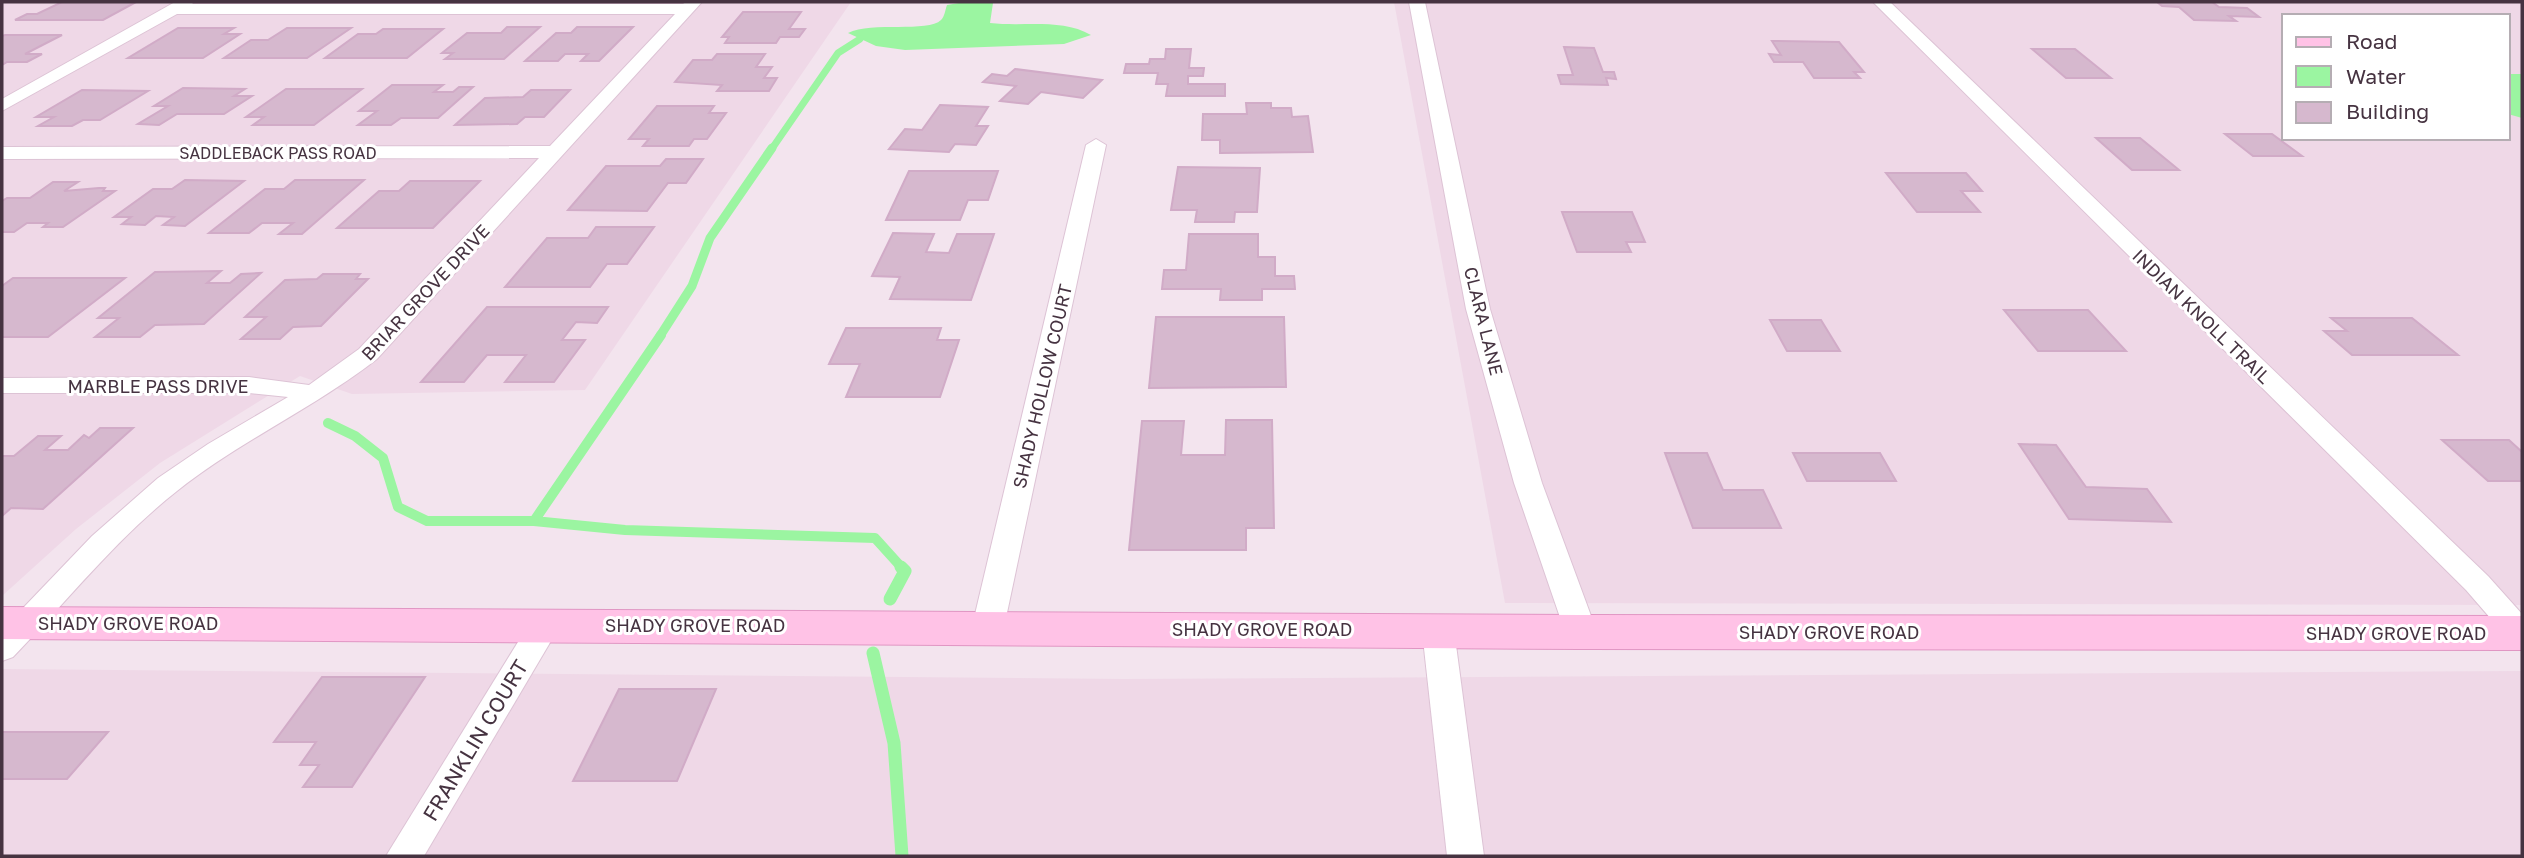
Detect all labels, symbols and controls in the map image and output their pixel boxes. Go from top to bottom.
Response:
legend [2282,14,2510,140]
text: Road [2346,28,2397,54]
text: Water [2346,63,2406,89]
text: Building [2346,98,2429,124]
street label: SADDLEBACK PASS ROAD [179,143,377,163]
street label: BRIAR GROVE DRIVE [356,220,494,364]
street label: INDIAN KNOLL TRAIL [2128,244,2276,388]
street label: CLARA LANE [1460,264,1508,378]
street label: SHADY HOLLOW COURT [1008,282,1076,490]
street label: MARBLE PASS DRIVE [68,375,248,397]
street label: SHADY GROVE ROAD [38,612,218,634]
street label: SHADY GROVE ROAD [605,614,785,636]
street label: SHADY GROVE ROAD [1172,618,1352,640]
street label: SHADY GROVE ROAD [1739,621,1919,643]
street label: SHADY GROVE ROAD [2306,622,2486,644]
street label: FRANKLIN COURT [417,655,533,825]

